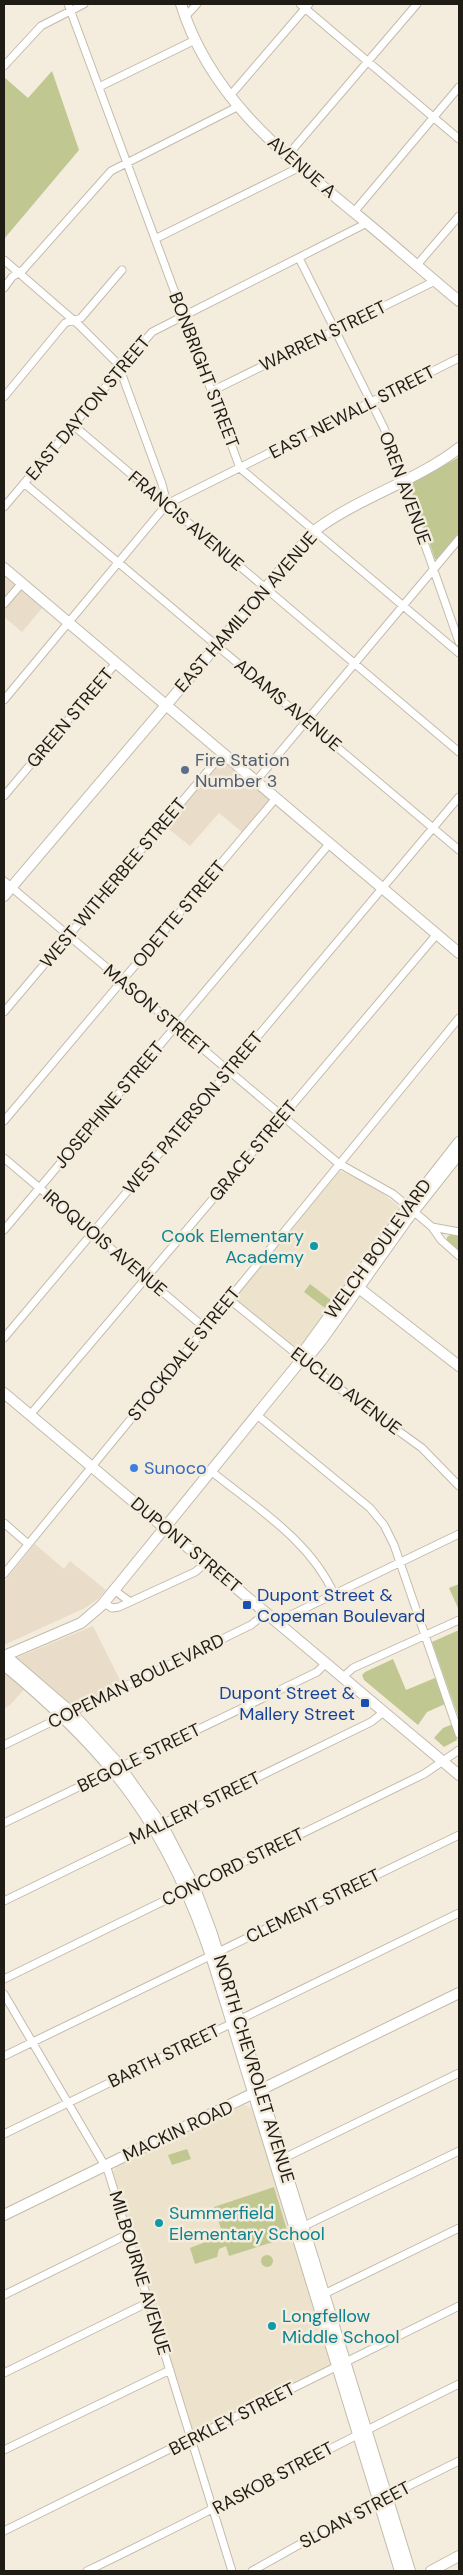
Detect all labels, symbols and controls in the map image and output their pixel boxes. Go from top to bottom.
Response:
street label: AVENUE A [263,131,341,203]
street label: BONBRIGHT STREET [163,289,245,451]
street label: WARREN STREET [256,295,390,377]
street label: EAST DAYTON STREET [20,331,156,485]
street label: EAST NEWALL STREET [265,360,439,464]
street label: OREN AVENUE [373,428,437,548]
street label: FRANCIS AVENUE [123,466,249,576]
street label: EAST HAMILTON AVENUE [169,527,323,697]
street label: ADAMS AVENUE [230,653,346,757]
street label: GREEN STREET [21,663,119,773]
place label: Fire Station Number 3 [195,748,290,793]
marker: Fire Station Number 3 [179,764,191,776]
street label: WEST WITHERBEE STREET [35,793,191,973]
street label: ODETTE STREET [127,855,231,973]
street label: MASON STREET [98,959,214,1061]
street label: WEST PATERSON STREET [118,1026,268,1200]
street label: JOSEPHINE STREET [49,1036,169,1174]
street label: GRACE STREET [204,1095,302,1207]
street label: WELCH BOULEVARD [319,1174,437,1324]
street label: IROQUOIS AVENUE [38,1184,172,1302]
place label: Cook Elementary Academy [161,1224,304,1269]
marker: Cook Elementary Academy [308,1240,320,1252]
street label: STOCKDALE STREET [122,1282,246,1426]
street label: EUCLID AVENUE [286,1342,406,1440]
place label: Sunoco [144,1456,207,1480]
marker: Sunoco [128,1462,140,1474]
street label: DUPONT STREET [126,1492,246,1598]
place label: Dupont Street & Copeman Boulevard [257,1583,425,1628]
marker: Dupont Street & Copeman Boulevard [241,1599,253,1611]
street label: COPEMAN BOULEVARD [44,1628,228,1734]
place label: Dupont Street & Mallery Street [219,1681,355,1726]
marker: Dupont Street & Mallery Street [359,1697,371,1709]
street label: BEGOLE STREET [73,1718,205,1798]
street label: MALLERY STREET [125,1766,265,1850]
street label: CONCORD STREET [158,1822,308,1912]
street label: CLEMENT STREET [242,1863,384,1949]
street label: NORTH CHEVROLET AVENUE [208,1952,300,2186]
street label: BARTH STREET [104,2019,224,2093]
street label: MACKIN ROAD [119,2095,237,2167]
street label: MILBOURNE AVENUE [104,2188,176,2358]
place label: Summerfield Elementary School [169,2201,325,2246]
marker: Summerfield Elementary School [153,2217,165,2229]
place label: Longfellow Middle School [282,2304,400,2349]
marker: Longfellow Middle School [266,2320,278,2332]
street label: BERKLEY STREET [165,2377,299,2461]
street label: RASKOB STREET [208,2436,338,2520]
street label: SLOAN STREET [295,2476,415,2554]

